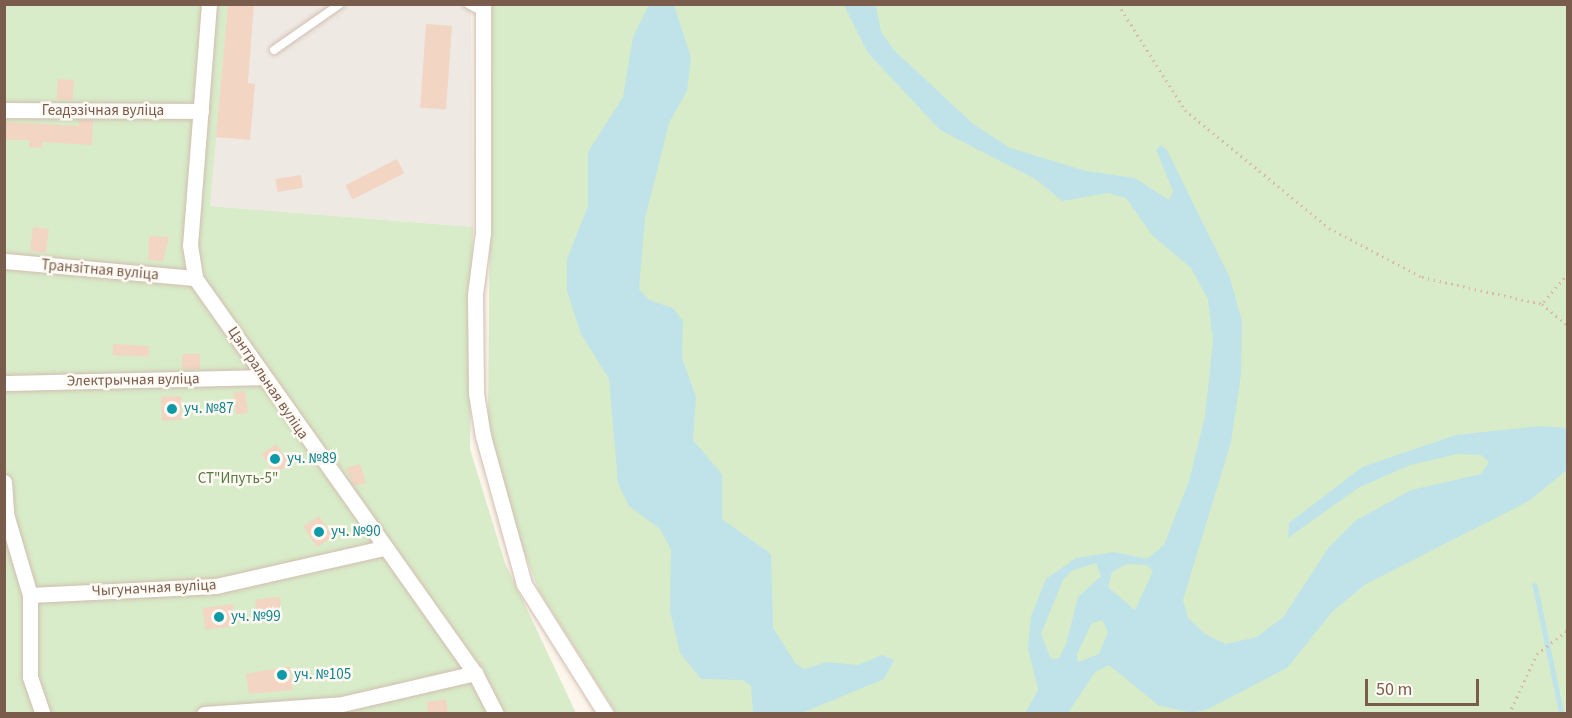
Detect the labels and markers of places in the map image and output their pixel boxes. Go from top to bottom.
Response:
place label: уч. №87 [184,400,234,418]
marker: уч. №87 [165,402,179,416]
place label: уч. №89 [287,450,337,468]
marker: уч. №89 [268,452,282,466]
place label: уч. №90 [331,523,381,541]
marker: уч. №90 [312,525,326,539]
place label: уч. №99 [231,608,281,626]
marker: уч. №99 [212,610,226,624]
place label: уч. №105 [294,666,351,684]
marker: уч. №105 [275,668,289,682]

